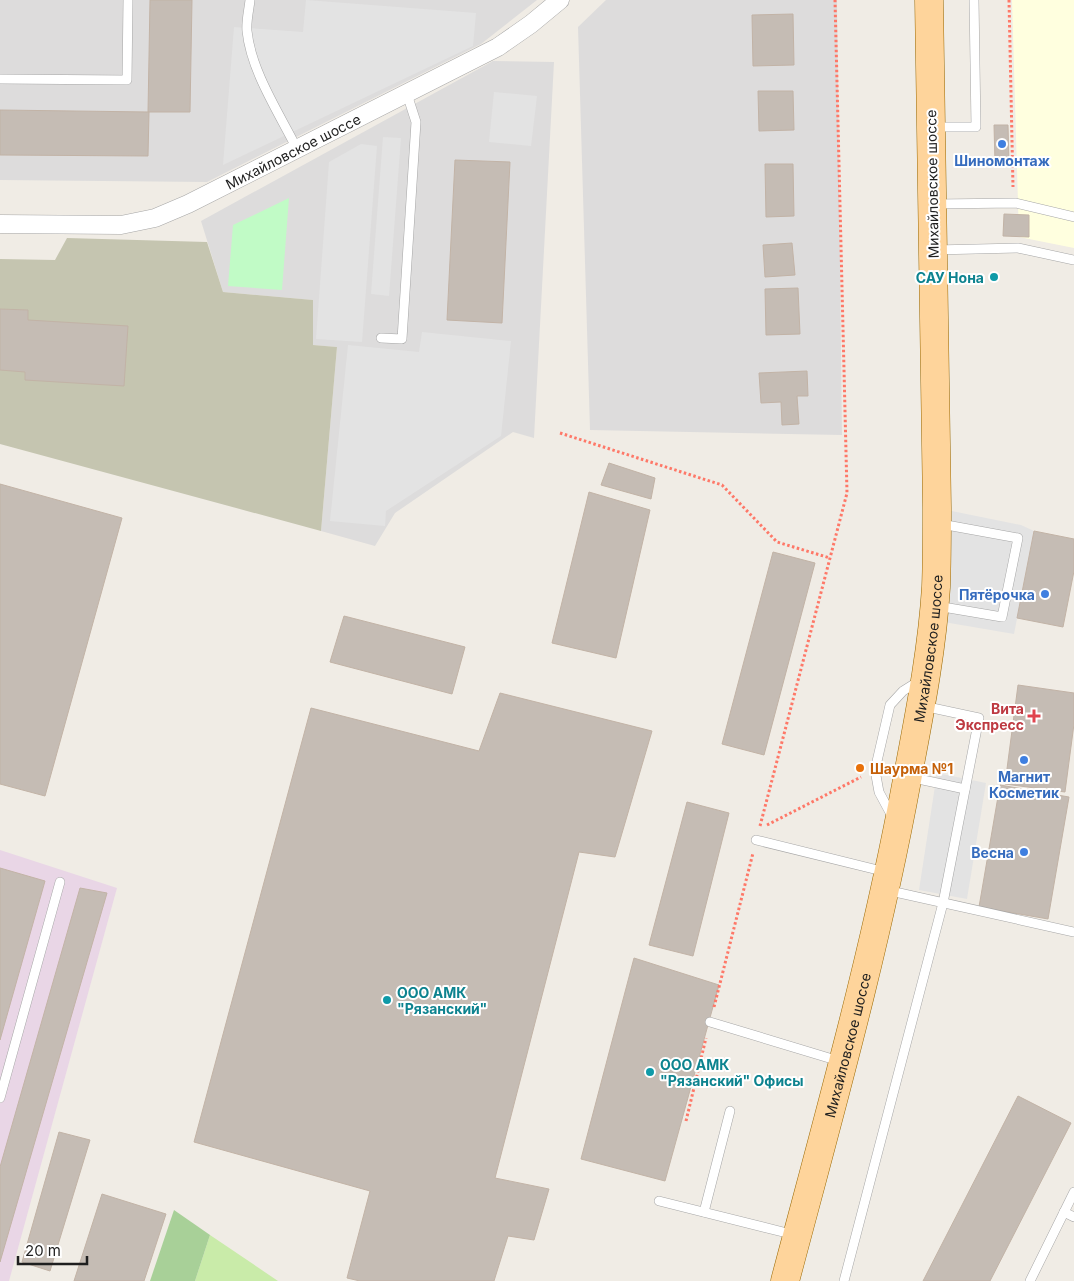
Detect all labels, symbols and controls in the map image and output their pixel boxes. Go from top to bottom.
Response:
street label: Михайловское шоссе [922,109,942,259]
street label: Михайловское шоссе [222,110,363,192]
marker: Шиномонтаж [996,138,1008,150]
place label: Шиномонтаж [954,152,1050,169]
place label: САУ Нона [916,269,984,286]
marker: САУ Нона [988,271,1000,283]
street label: Михайловское шоссе [909,574,945,724]
place label: Пятёрочка [959,586,1035,603]
marker: Пятёрочка [1039,588,1051,600]
place label: Вита Экспресс [955,700,1024,733]
marker: Вита Экспресс [1028,710,1040,722]
marker: Магнит Косметик [1018,754,1030,766]
place label: Шаурма №1 [870,760,953,777]
marker: Шаурма №1 [854,762,866,774]
place label: Магнит Косметик [989,768,1060,801]
place label: Весна [971,844,1014,861]
marker: Весна [1018,846,1030,858]
street label: Михайловское шоссе [820,971,874,1119]
place label: ООО АМК "Рязанский" [397,984,487,1017]
marker: ООО АМК "Рязанский" [381,994,393,1006]
place label: ООО АМК "Рязанский" Офисы [660,1056,804,1089]
marker: ООО АМК "Рязанский" Офисы [644,1066,656,1078]
scale bar [18,1234,86,1266]
text: 20 m [25,1241,61,1260]

